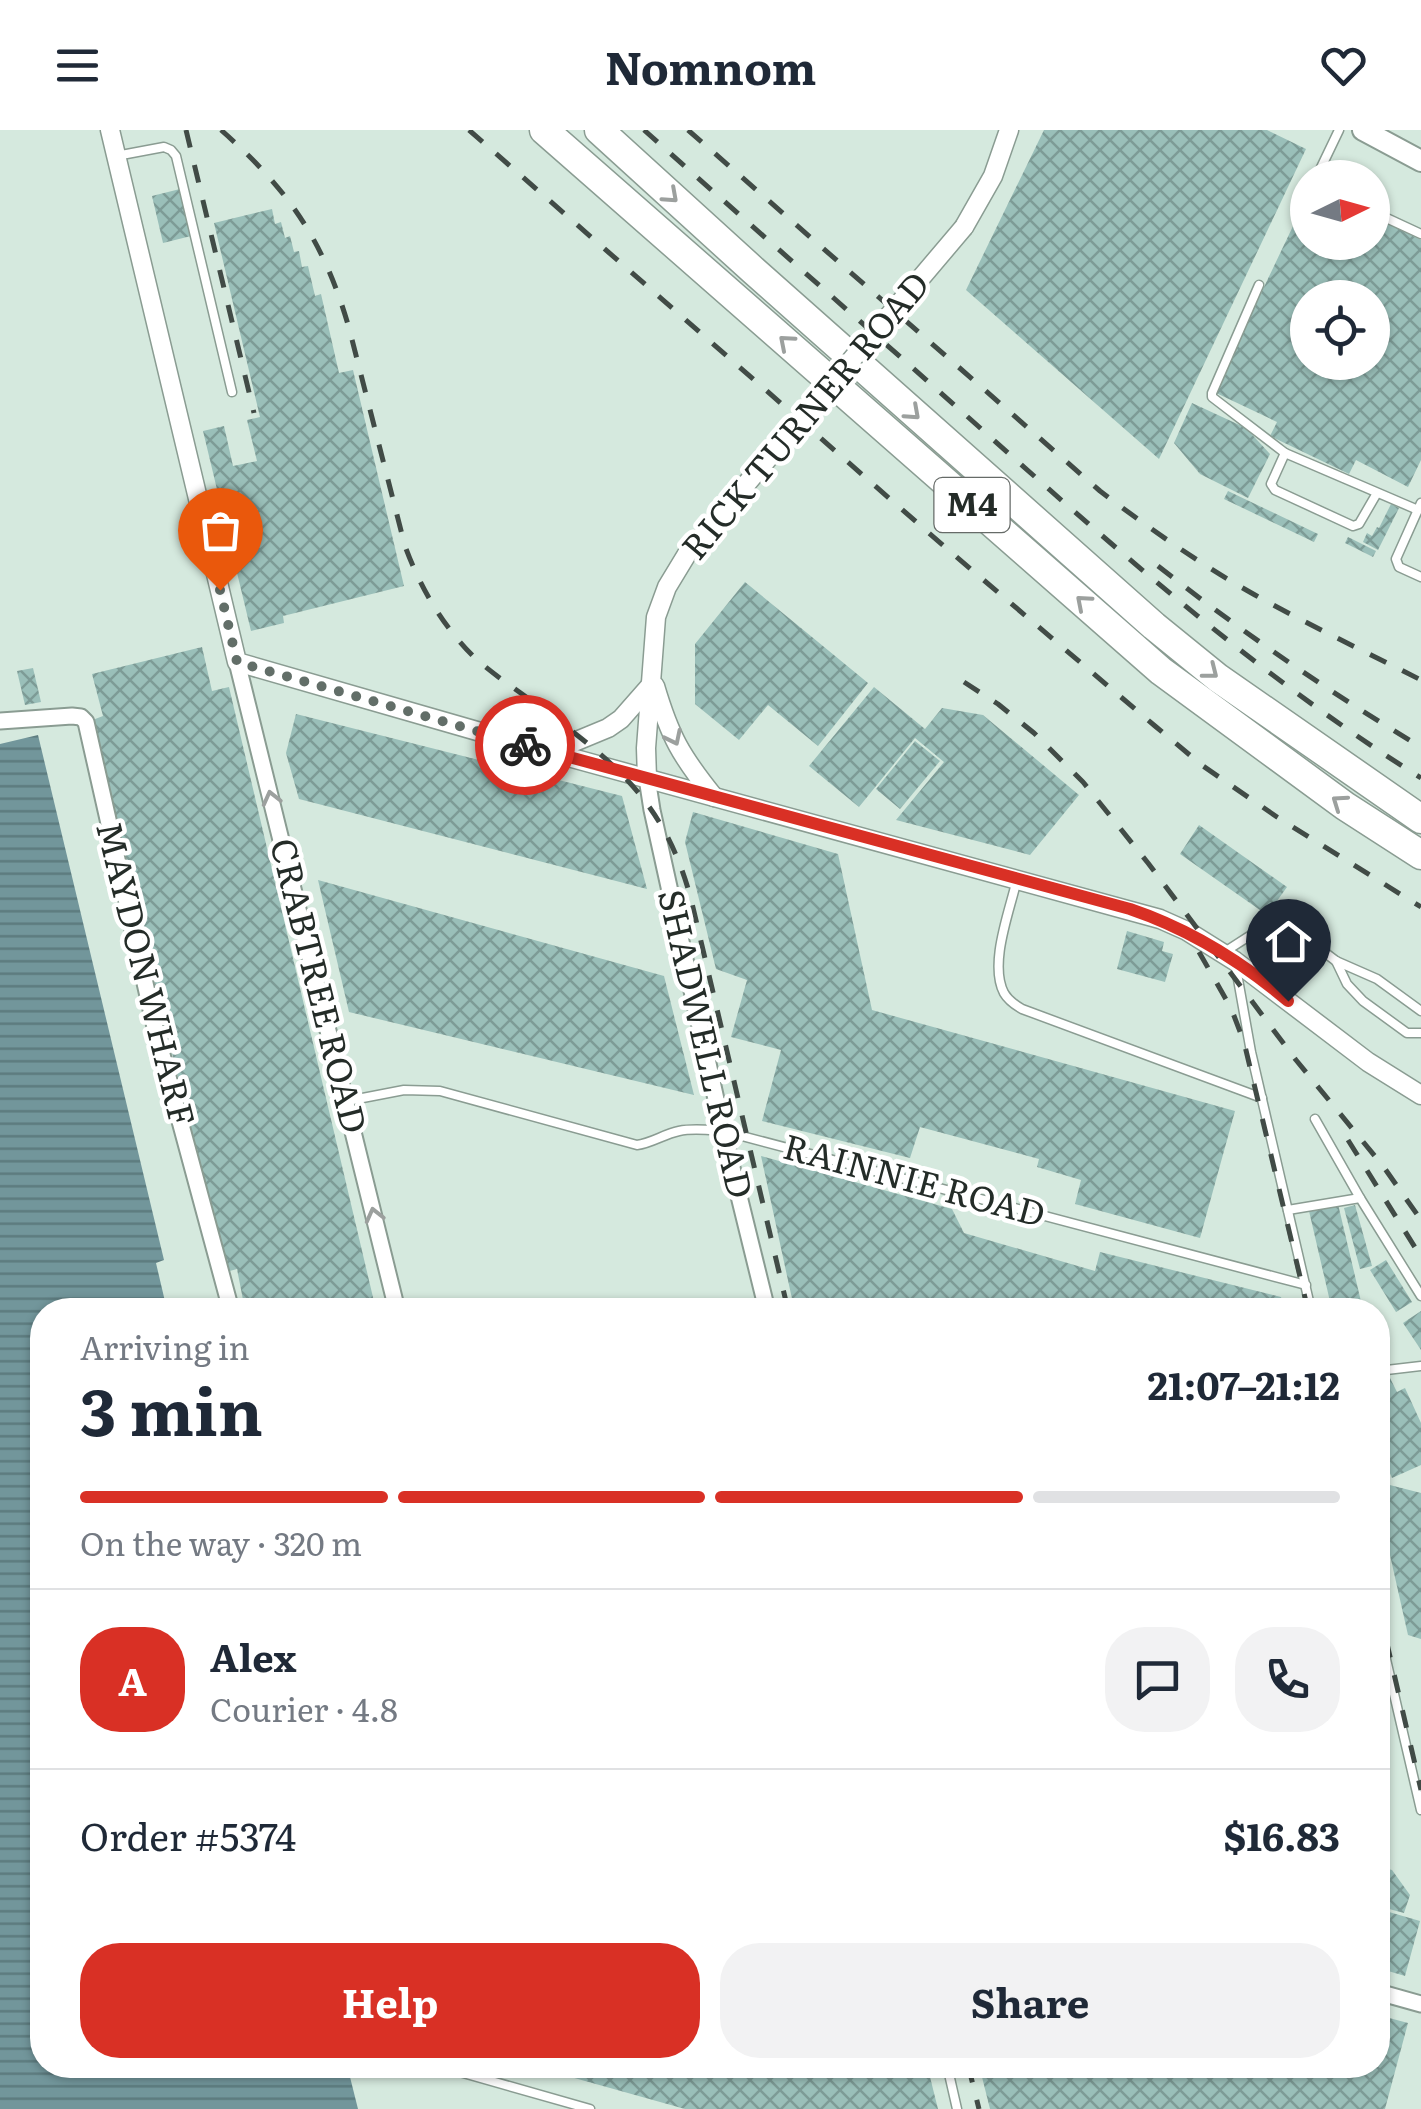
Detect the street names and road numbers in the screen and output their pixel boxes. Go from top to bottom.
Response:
street label: RICK TURNER ROAD [667,259,940,570]
road number: M4 [934,478,1010,532]
street label: MAYDON WHARF [85,816,211,1131]
street label: CRABTREE ROAD [259,832,383,1138]
street label: SHADWELL ROAD [647,884,769,1203]
street label: RAINNIE ROAD [778,1118,1051,1238]

